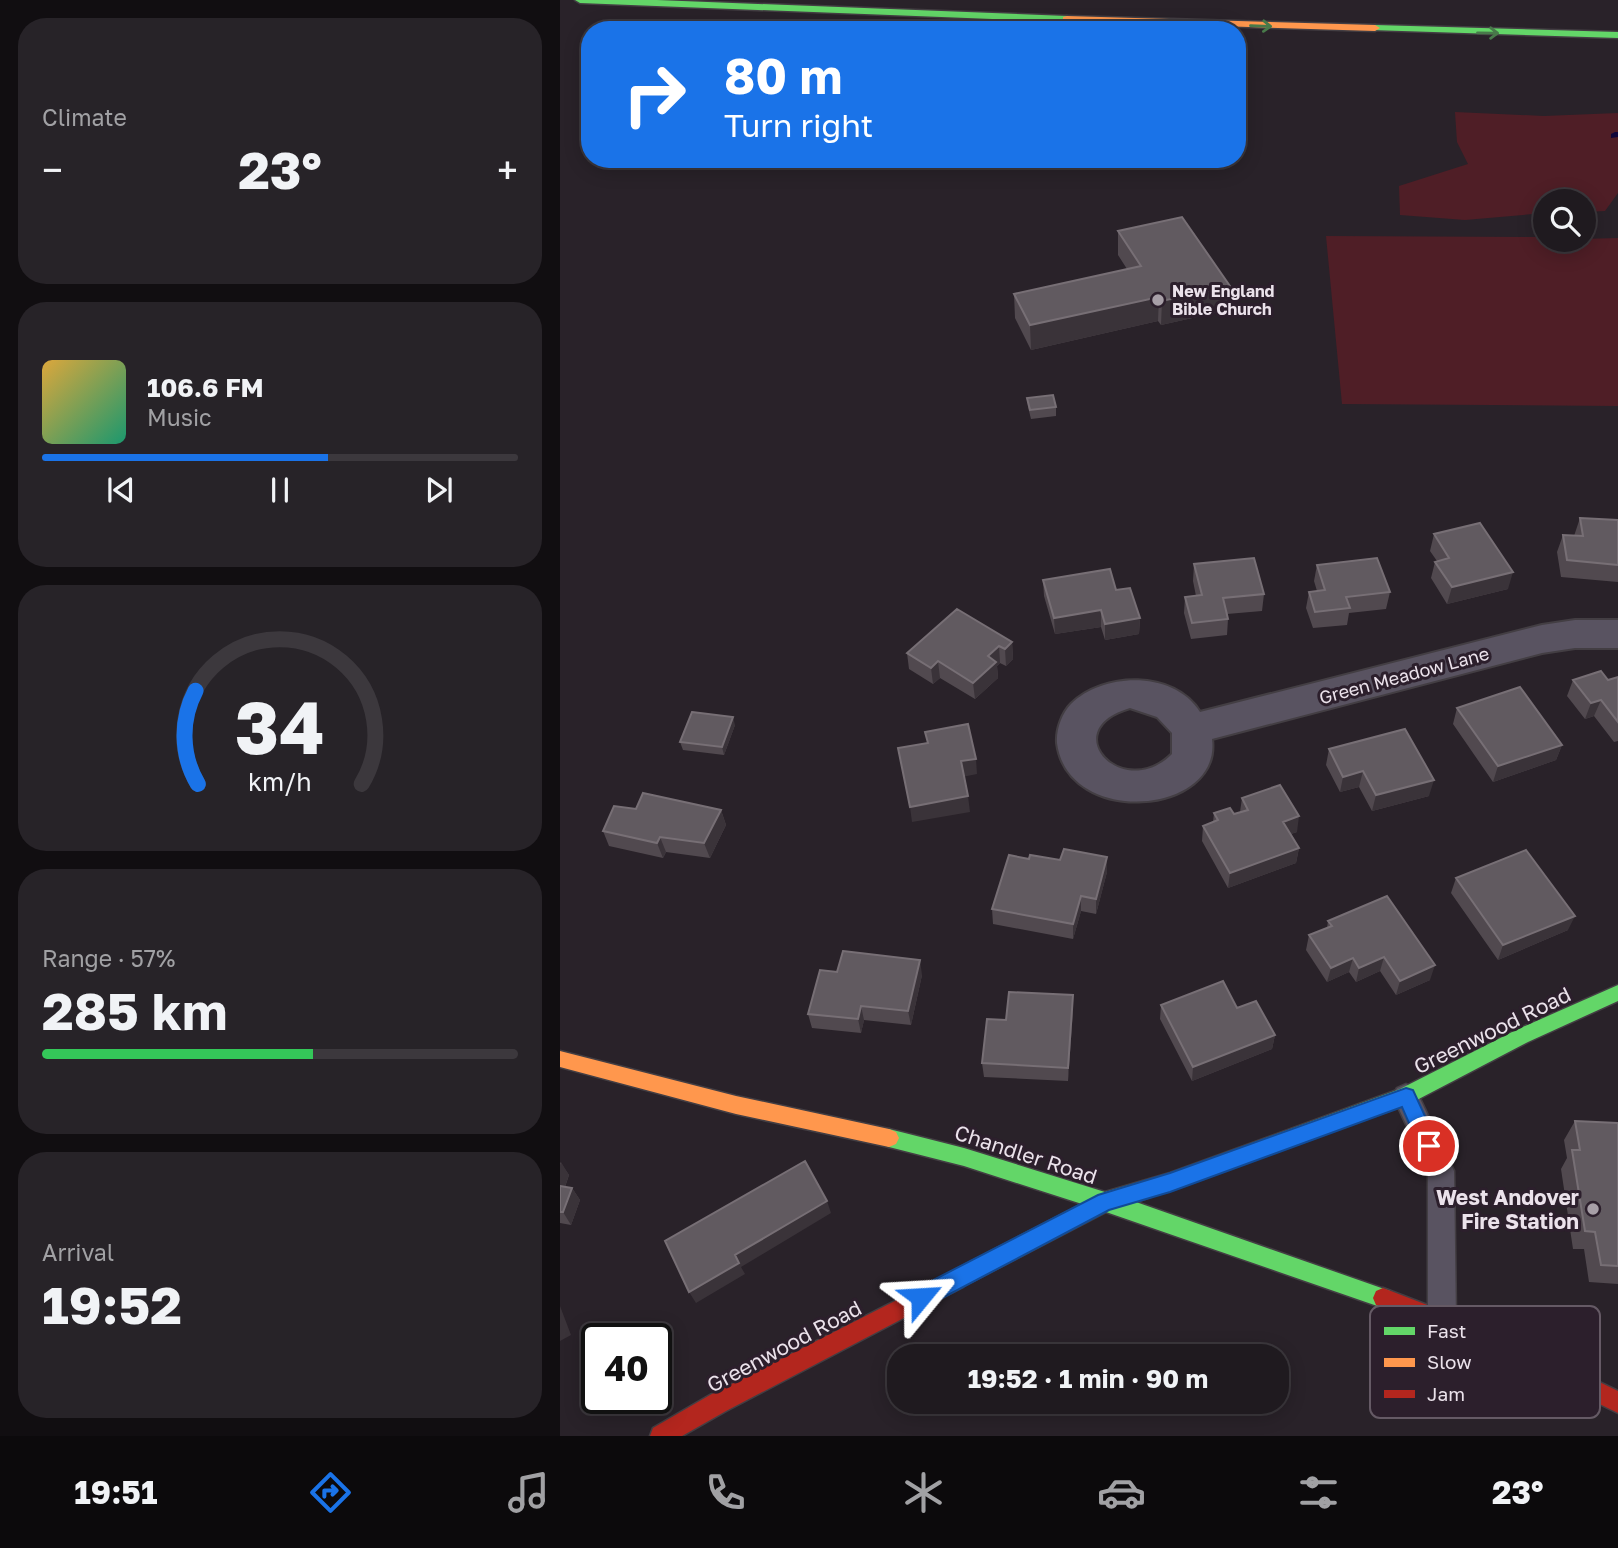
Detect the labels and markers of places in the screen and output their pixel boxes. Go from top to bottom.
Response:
place label: New England Bible Church [1172,281,1275,319]
marker: New England Bible Church [1150,292,1166,308]
pin [1399,1116,1459,1176]
place label: West Andover Fire Station [1436,1184,1579,1234]
marker: West Andover Fire Station [1585,1201,1601,1217]

